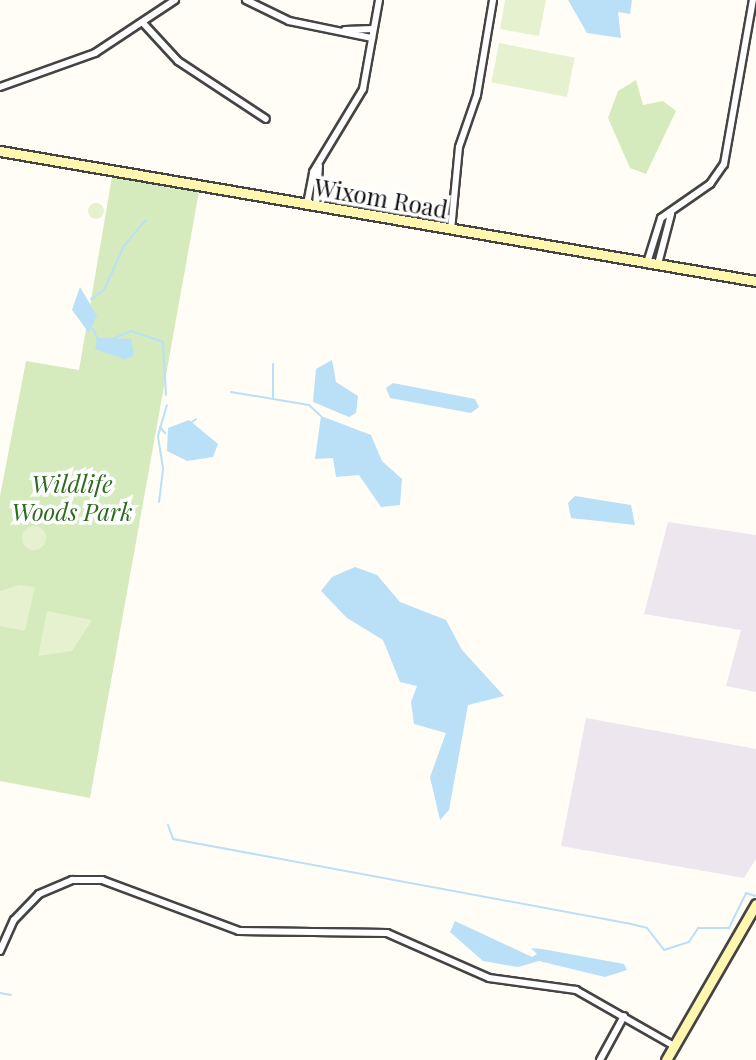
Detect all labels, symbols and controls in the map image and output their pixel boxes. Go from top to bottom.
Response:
street label: Wixom Road [312,172,450,224]
park label: Wildlife Woods Park [11,470,133,526]

